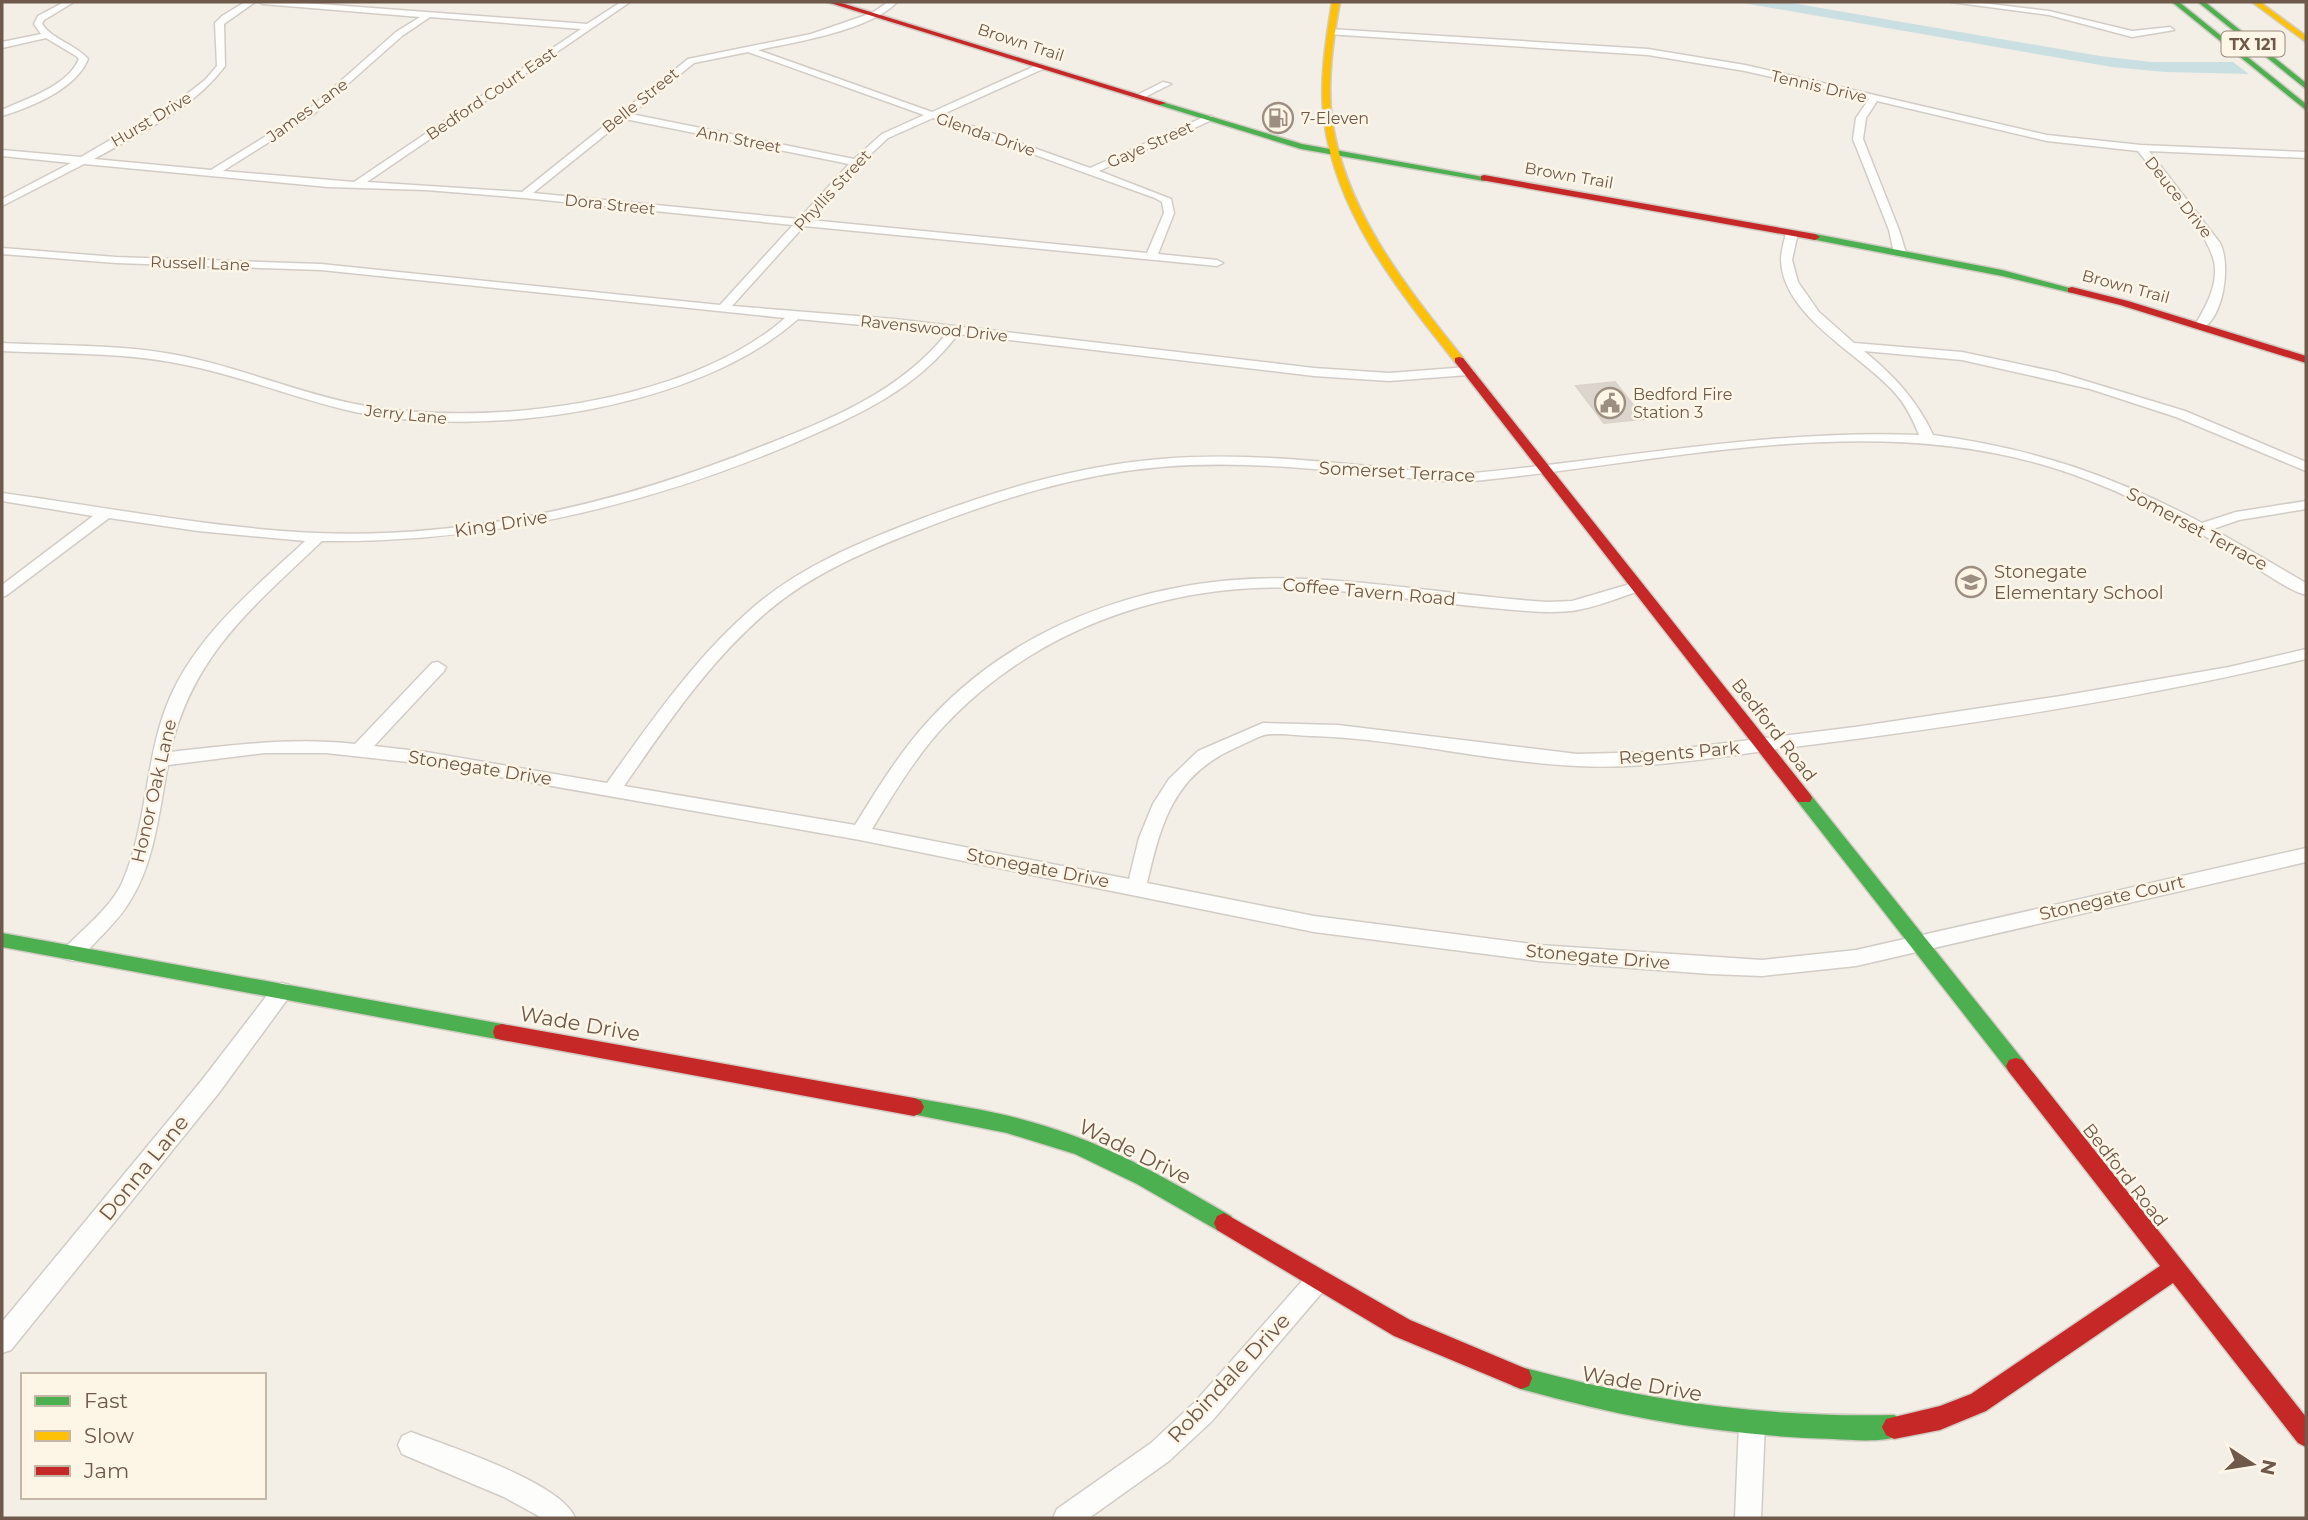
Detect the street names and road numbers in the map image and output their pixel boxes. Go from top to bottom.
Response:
street label: Brown Trail [975,20,1067,65]
road number: TX 121 [2222,32,2284,56]
street label: Bedford Court East [423,43,560,144]
street label: Belle Street [598,64,683,137]
street label: Tennis Drive [1769,66,1869,107]
street label: James Lane [262,75,351,147]
street label: Hurst Drive [108,88,195,151]
street label: Glenda Drive [934,109,1038,160]
street label: Gaye Street [1104,117,1197,172]
street label: Ann Street [695,122,783,157]
street label: Phyllis Street [790,145,875,235]
street label: Deuce Drive [2141,153,2216,242]
street label: Brown Trail [1523,158,1615,193]
street label: Dora Street [564,190,657,219]
street label: Russell Lane [150,252,250,275]
street label: Brown Trail [2080,266,2172,307]
street label: Ravenswood Drive [859,311,1009,346]
street label: Jerry Lane [363,401,448,428]
street label: Somerset Terrace [1318,457,1476,487]
street label: Somerset Terrace [2123,483,2271,575]
street label: King Drive [453,506,549,542]
street label: Coffee Tavern Road [1281,573,1457,611]
street label: Bedford Road [1727,674,1821,786]
street label: Honor Oak Lane [127,717,181,865]
street label: Regents Park [1618,737,1741,769]
street label: Stonegate Drive [407,746,553,790]
street label: Stonegate Drive [965,843,1111,893]
street label: Stonegate Court [2037,871,2187,925]
street label: Stonegate Drive [1525,940,1671,974]
street label: Wade Drive [518,1001,642,1046]
street label: Donna Lane [93,1110,194,1225]
street label: Wade Drive [1075,1114,1196,1190]
street label: Bedford Road [2078,1119,2172,1231]
street label: Robindale Drive [1162,1308,1295,1448]
street label: Wade Drive [1580,1361,1704,1406]

